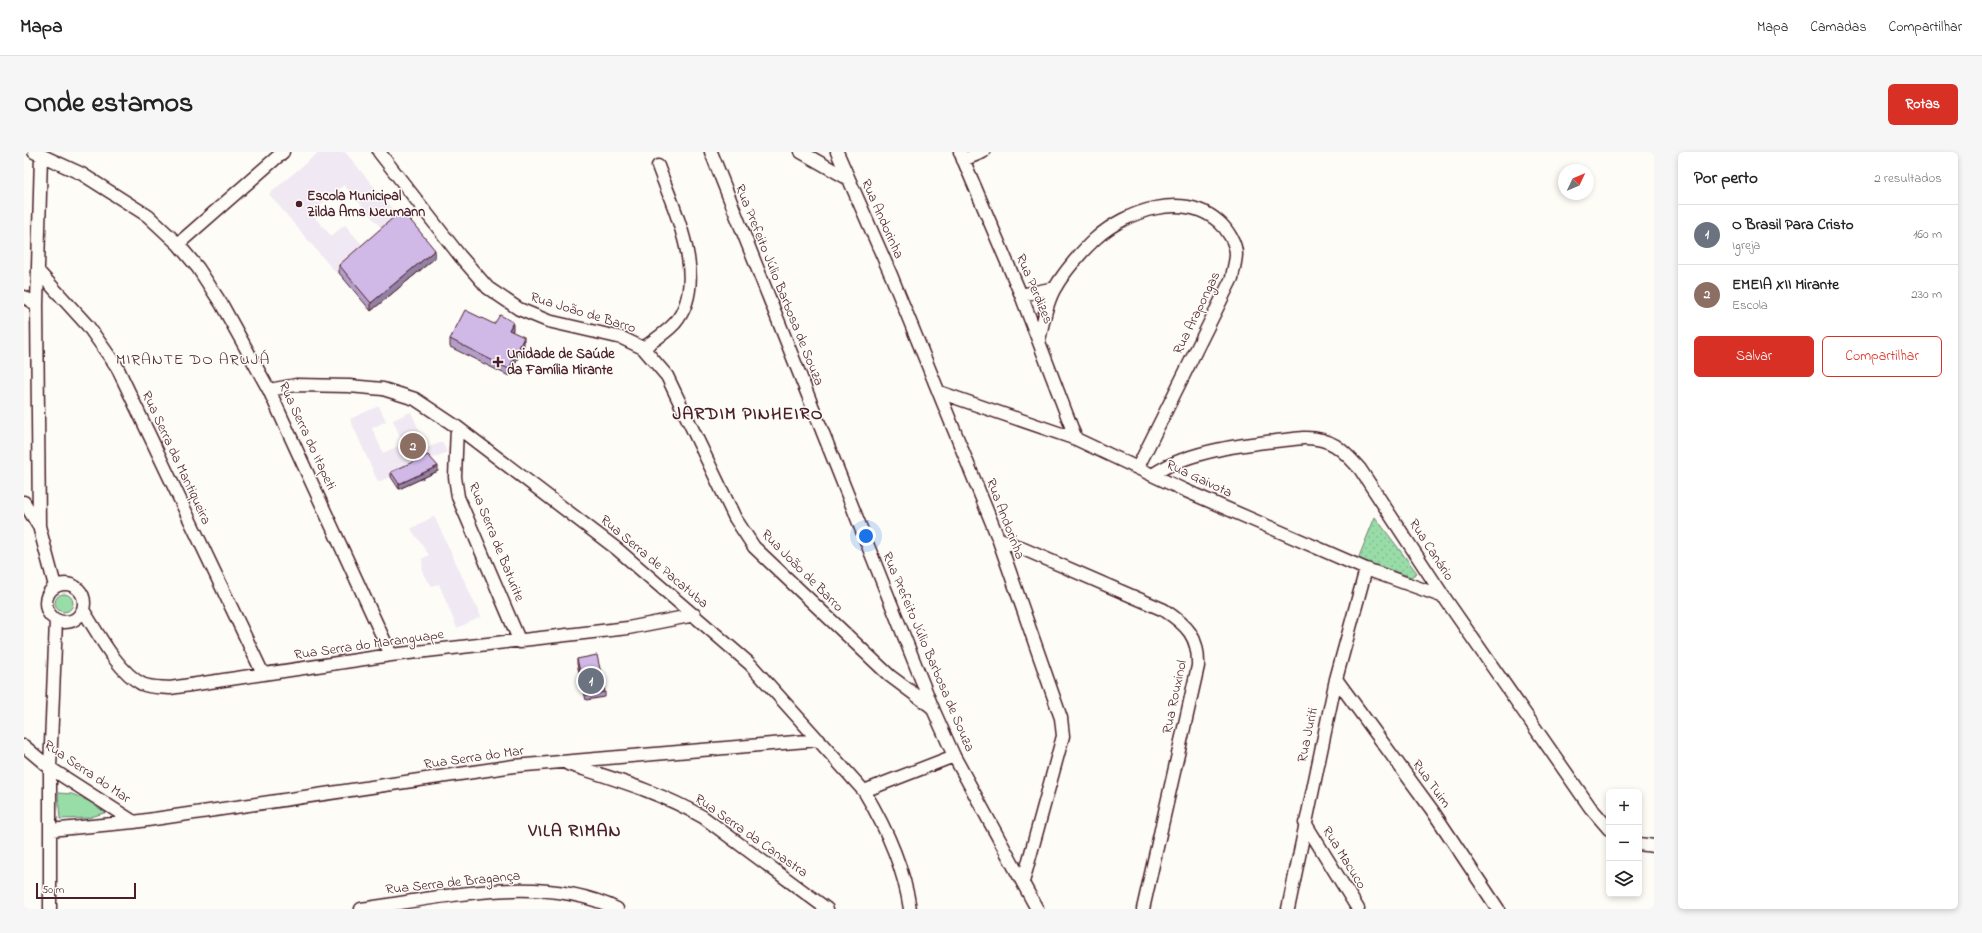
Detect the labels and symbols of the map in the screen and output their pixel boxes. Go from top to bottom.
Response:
north arrow [1558,164,1594,200]
street label: Rua Andorinha [855,176,909,262]
street label: Rua Prefeito Júlio Barbosa de Souza [729,181,829,389]
place label: Escola Municipal Zilda Arns Neumann [307,186,425,223]
marker: Escola Municipal Zilda Arns Neumann [294,199,304,209]
street label: Rua Perdizes [1010,251,1058,327]
street label: Rua Arapongas [1168,268,1227,359]
street label: Rua João de Barro [528,287,638,339]
place label: Unidade de Saúde da Família Mirante [507,344,615,381]
district label: MIRANTE DO ARUJÁ [116,348,270,372]
marker: Unidade de Saúde da Família Mirante [492,356,504,368]
street label: Rua Serra do Itapeti [273,379,341,493]
street label: Rua Serra da Mantiqueira [136,388,216,528]
district label: JARDIM PINHEIRO [673,402,823,428]
pin: 2 [400,431,426,461]
street label: Rua Gaivota [1163,455,1235,503]
street label: Rua Andorinha [980,475,1030,563]
street label: Rua Serra de Baturite [462,479,530,605]
street label: Rua Serra de Pacatuba [595,510,713,614]
street label: Rua Canário [1403,515,1459,585]
street label: Rua João de Barro [756,525,848,617]
your location [856,526,876,546]
street label: Rua Prefeito Júlio Barbosa de Souza [876,549,980,755]
street label: Rua Serra do Maranguape [293,624,446,667]
street label: Rua Rouxinol [1157,658,1193,736]
pin: 1 [578,666,604,696]
street label: Rua Juriti [1292,706,1324,764]
street label: Rua Serra do Mar [39,735,135,809]
street label: Rua Serra do Mar [423,740,526,775]
street label: Rua Tuim [1406,755,1456,813]
street label: Rua Serra da Canastra [690,789,812,883]
district label: VILA RIMAN [527,819,622,845]
street label: Rua Macuco [1316,823,1372,893]
street label: Rua Serra de Bragança [385,865,521,902]
scale bar [36,881,136,900]

